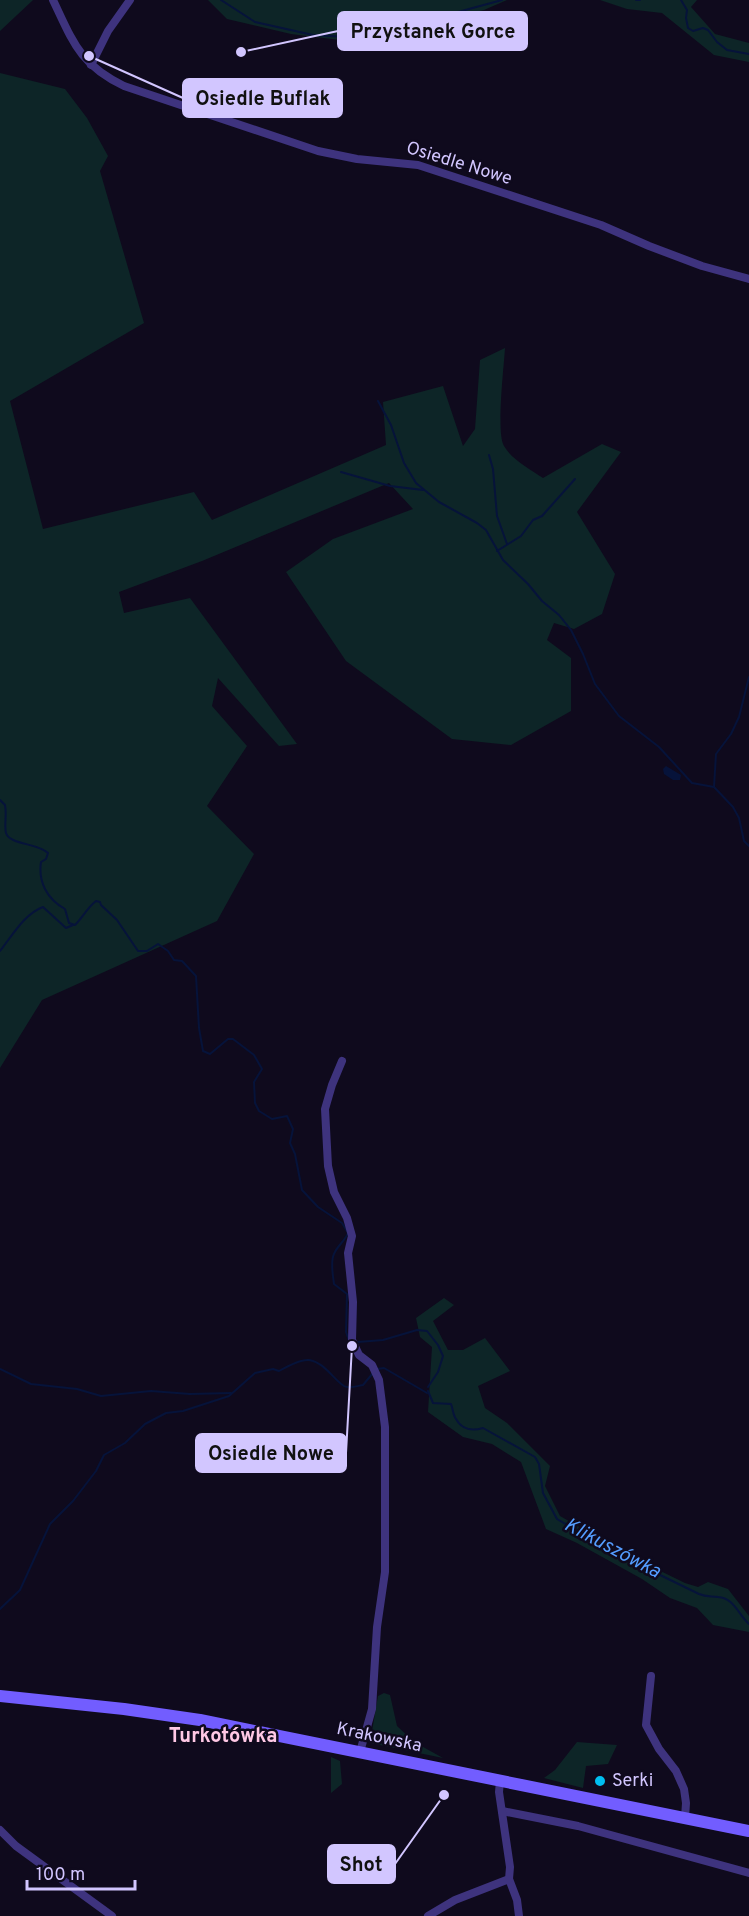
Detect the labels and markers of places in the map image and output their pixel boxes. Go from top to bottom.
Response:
callout: Przystanek Gorce [338,12,527,50]
callout: Osiedle Buflak [183,79,342,117]
callout: Osiedle Nowe [196,1434,346,1472]
place label: Serki [612,1770,653,1793]
marker: Serki [593,1774,607,1788]
callout: Shot [328,1845,395,1883]

